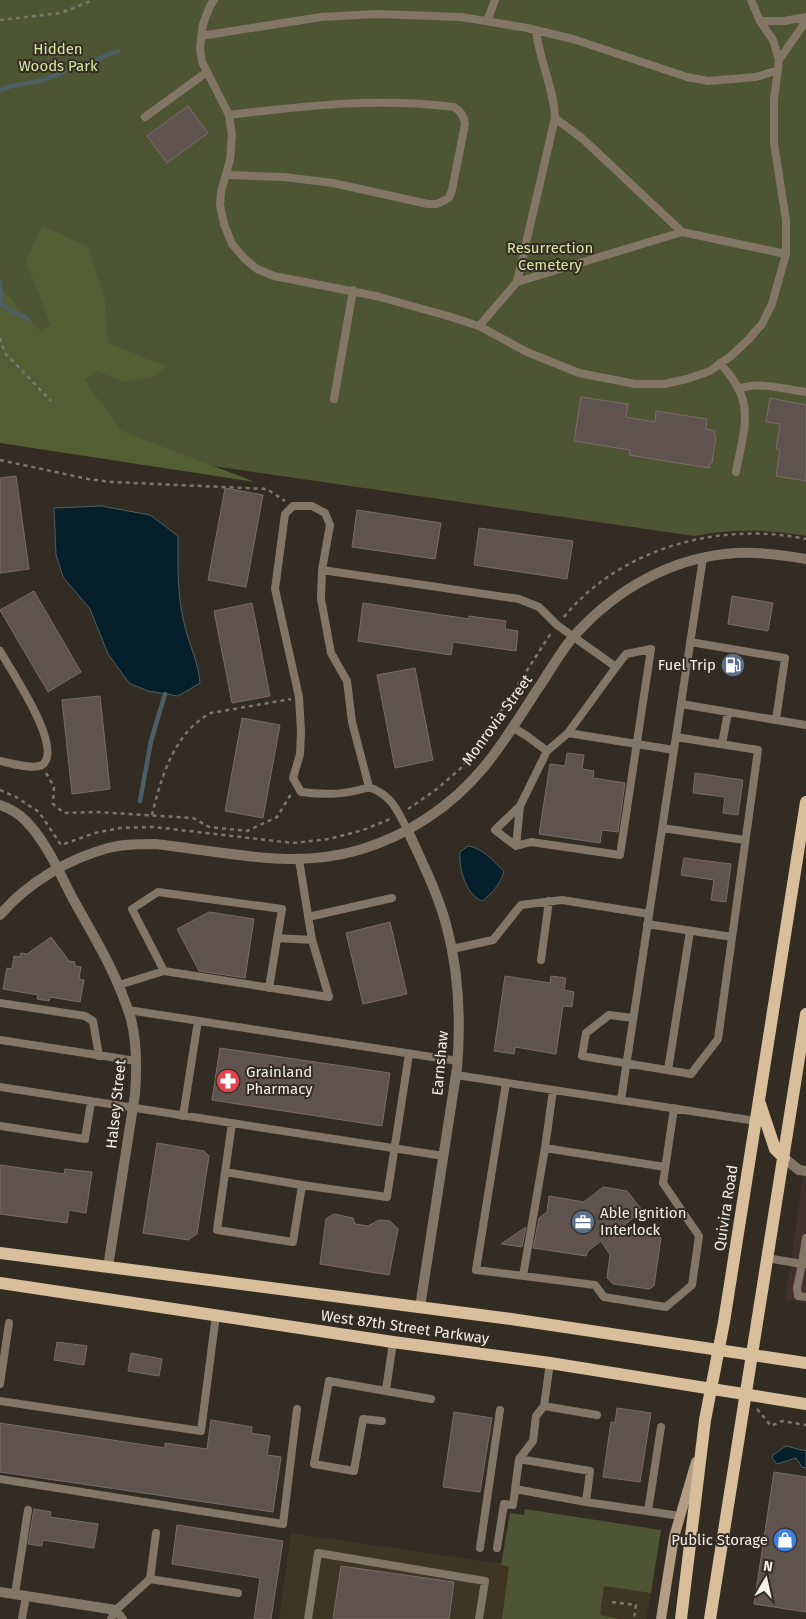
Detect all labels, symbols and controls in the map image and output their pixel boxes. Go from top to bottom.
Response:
park label: Hidden Woods Park [18,40,98,75]
park label: Resurrection Cemetery [507,239,593,274]
fuel station icon: Fuel Trip [720,652,746,678]
place label: Fuel Trip [658,656,716,674]
street label: Monrovia Street [458,671,536,769]
street label: Earnshaw [428,1029,452,1096]
street label: Halsey Street [102,1058,130,1150]
place label: Grainland Pharmacy [246,1063,313,1098]
pharmacy icon: Grainland Pharmacy [215,1068,241,1094]
street label: Quivira Road [710,1164,742,1252]
place label: Able Ignition Interlock [600,1204,686,1239]
office icon: Able Ignition Interlock [570,1209,596,1235]
street label: West 87th Street Parkway [320,1306,491,1348]
shop icon: Public Storage [772,1527,798,1553]
place label: Public Storage [671,1531,768,1549]
north arrow [741,1554,791,1604]
text: N [762,1558,774,1576]

